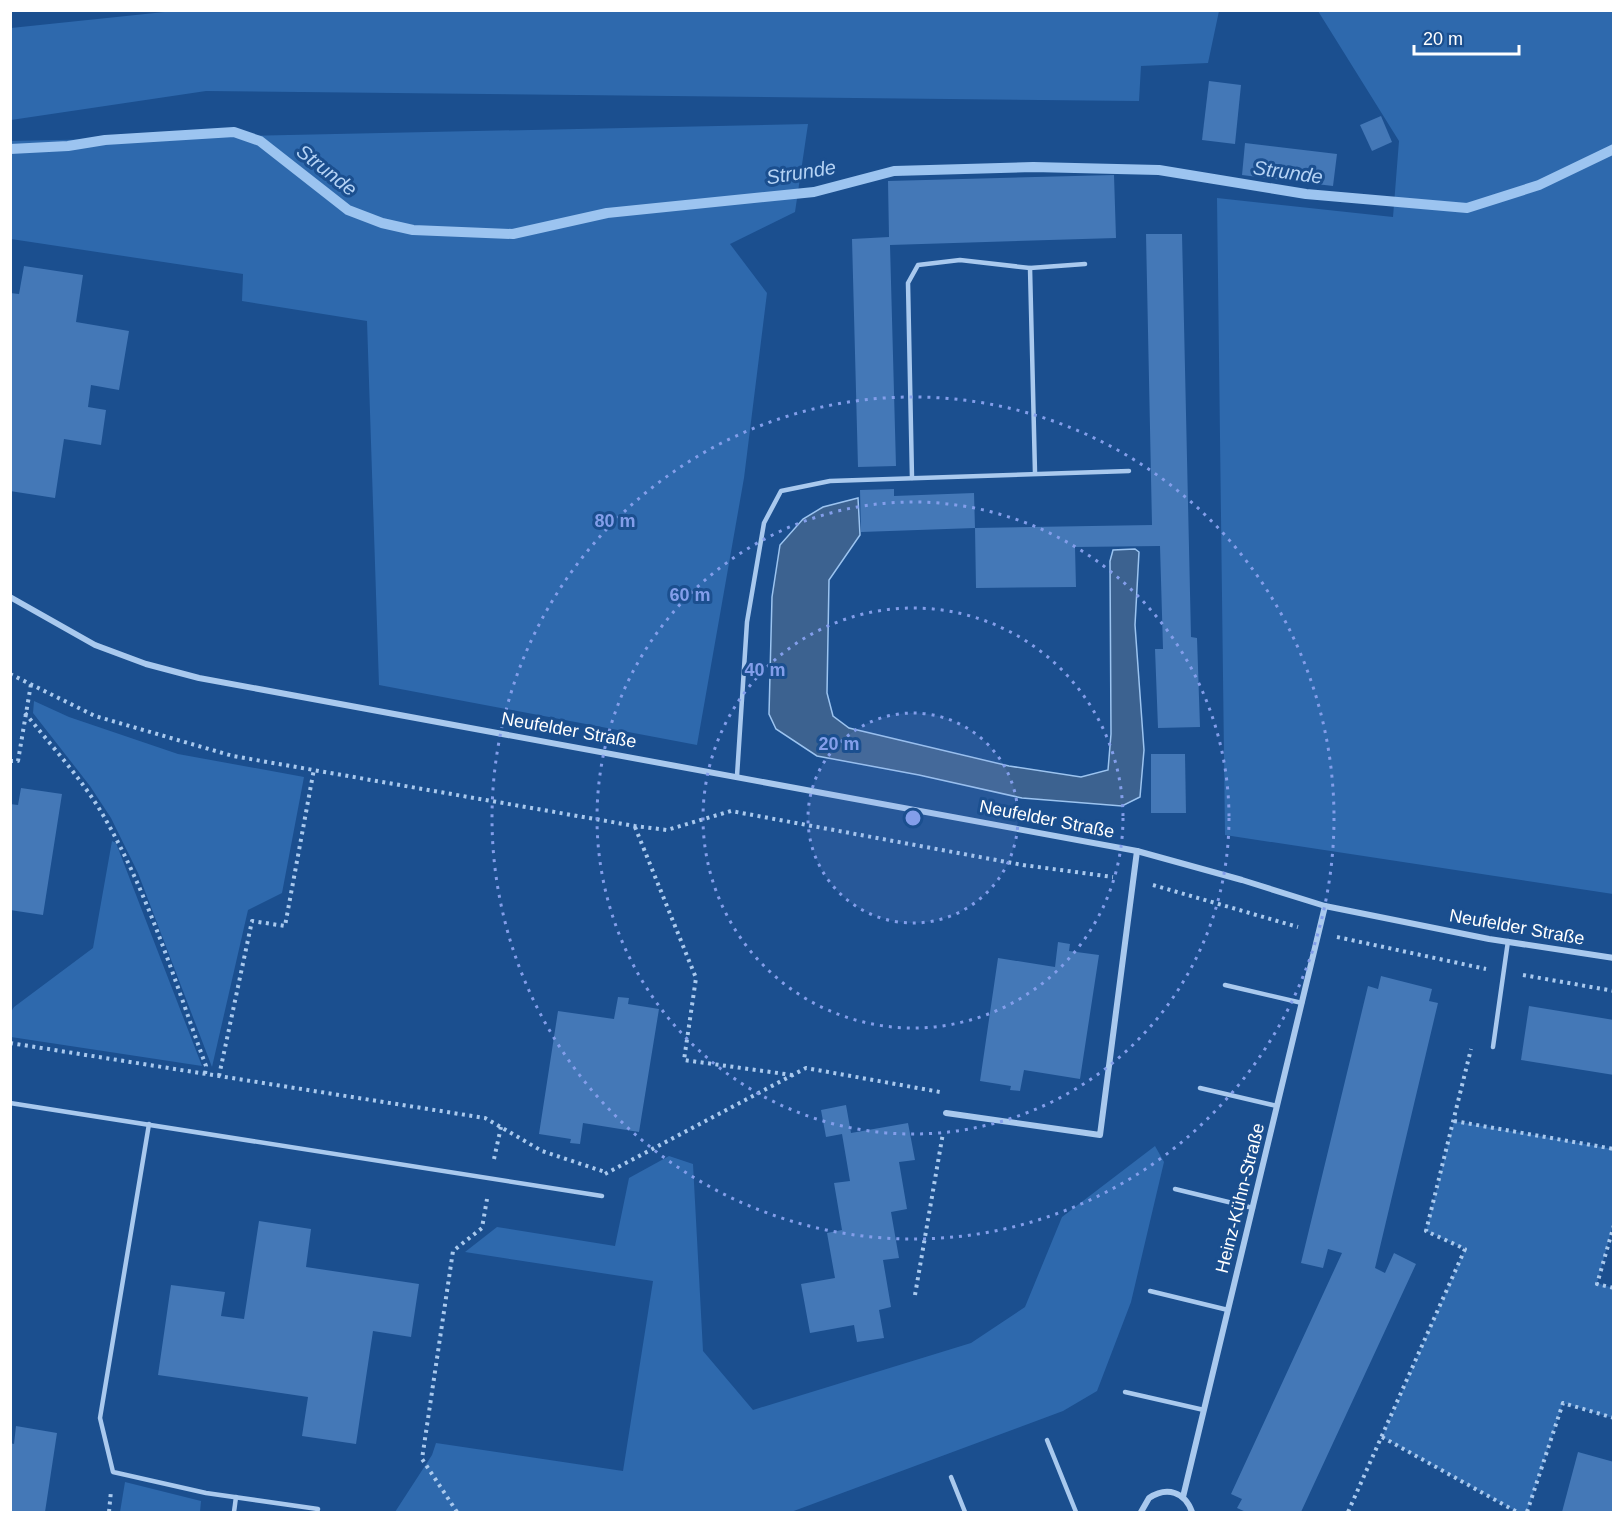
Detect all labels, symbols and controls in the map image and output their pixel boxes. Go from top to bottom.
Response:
scale bar [1414,18,1519,56]
text: 20 m [1423,29,1463,49]
water label: Strunde [293,140,361,200]
water label: Strunde [765,156,837,188]
water label: Strunde [1252,156,1324,188]
text: 80 m [594,511,636,531]
text: 60 m [669,585,711,605]
text: 40 m [744,660,786,680]
street label: Neufelder Straße [500,708,638,752]
text: 20 m [818,734,860,754]
street label: Neufelder Straße [978,796,1116,842]
centre of rings [903,808,923,828]
street label: Neufelder Straße [1448,905,1586,949]
street label: Heinz-Kühn-Straße [1212,1121,1268,1275]

